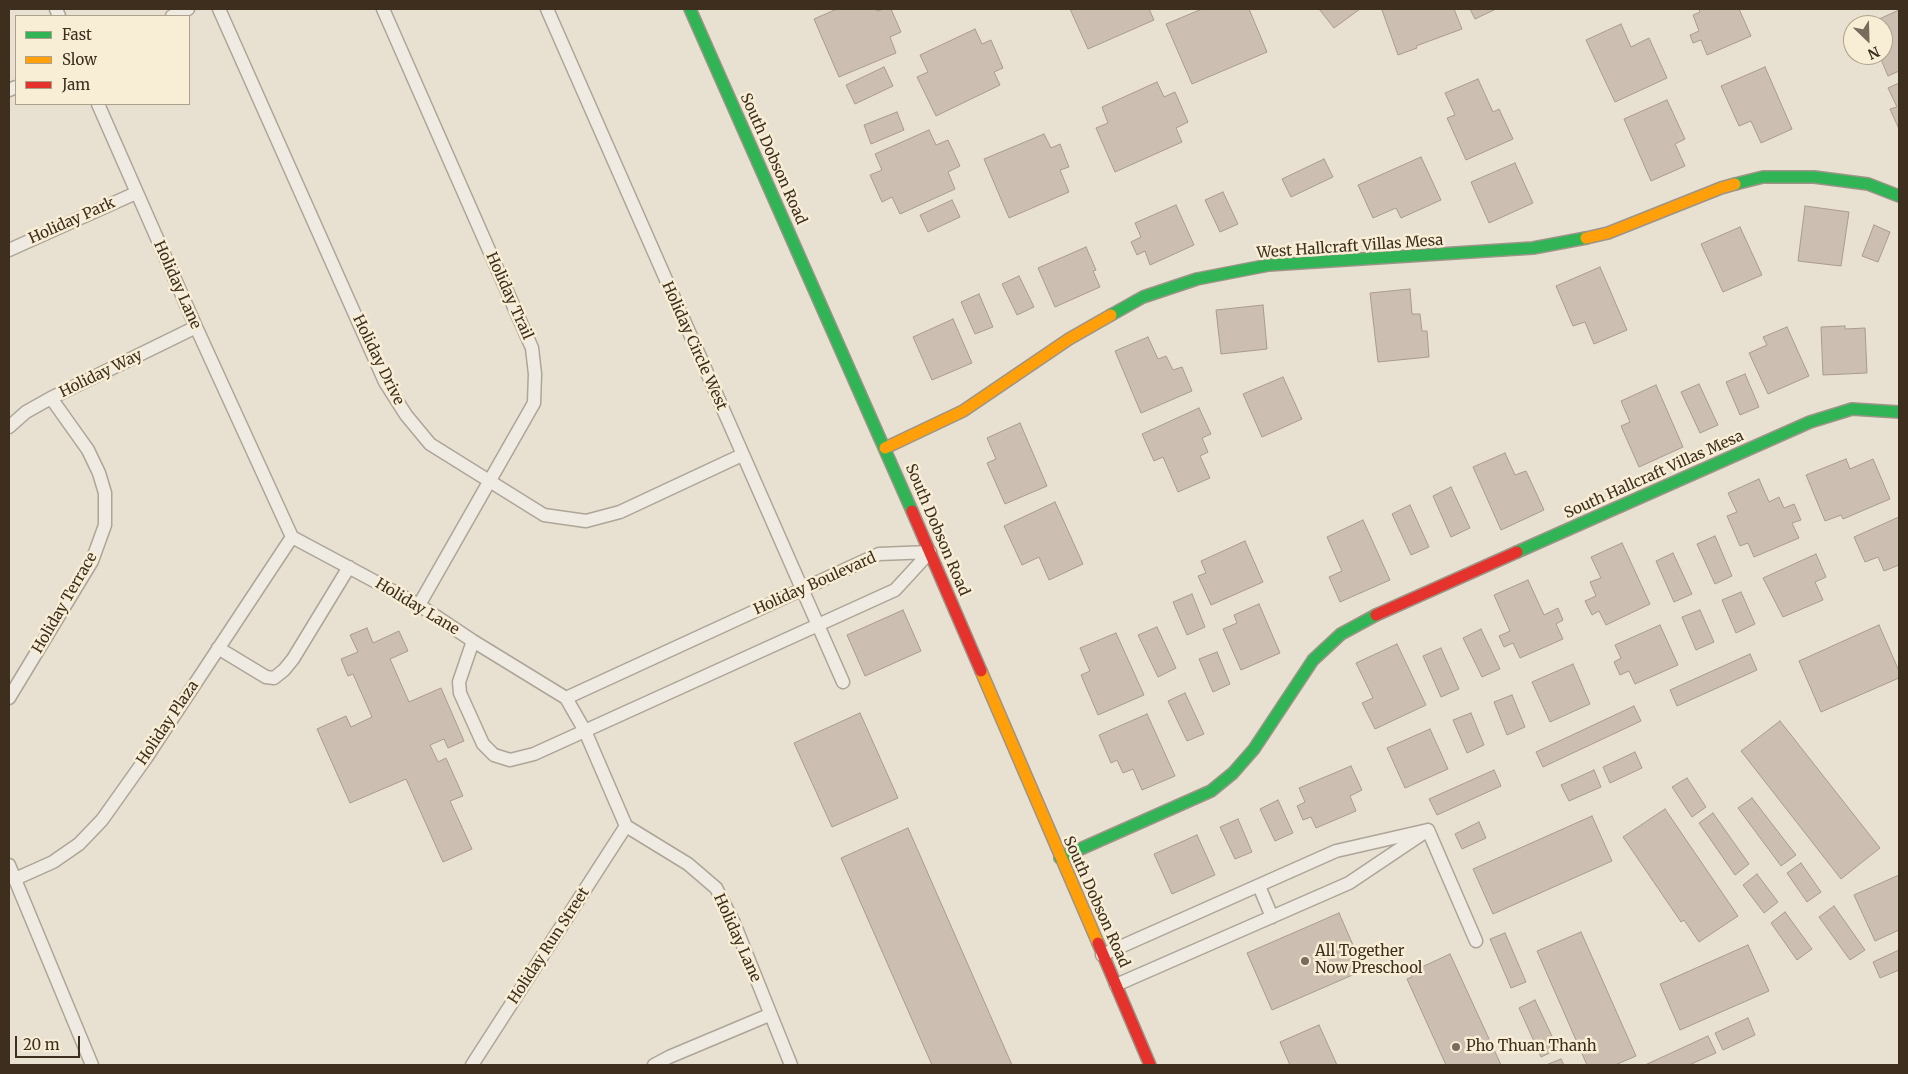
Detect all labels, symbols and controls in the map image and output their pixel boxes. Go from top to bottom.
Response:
legend [15,15,190,105]
north arrow [1843,15,1893,65]
text: Fast [62,25,92,44]
text: N [1865,42,1882,63]
text: Slow [62,50,97,69]
text: Jam [62,75,90,94]
street label: South Dobson Road [736,91,810,227]
street label: Holiday Park [26,194,118,248]
street label: West Hallcraft Villas Mesa [1256,231,1444,263]
street label: Holiday Lane [150,238,204,332]
street label: Holiday Trail [482,250,536,342]
street label: Holiday Circle West [658,279,730,413]
street label: Holiday Drive [348,312,408,408]
street label: Holiday Way [57,346,145,402]
street label: South Hallcraft Villas Mesa [1562,427,1746,523]
street label: South Dobson Road [901,461,973,599]
street label: Holiday Terrace [29,549,101,657]
street label: Holiday Boulevard [751,549,879,619]
street label: Holiday Lane [372,575,462,639]
street label: Holiday Plaza [133,677,203,769]
street label: South Dobson Road [1059,834,1133,970]
street label: Holiday Run Street [505,884,593,1008]
street label: Holiday Lane [710,891,764,985]
place label: All Together Now Preschool [1315,943,1422,978]
marker: All Together Now Preschool [1299,955,1311,967]
scale bar [18,1026,82,1058]
text: 20 m [23,1035,60,1054]
place label: Pho Thuan Thanh [1466,1038,1597,1056]
marker: Pho Thuan Thanh [1450,1041,1462,1053]

